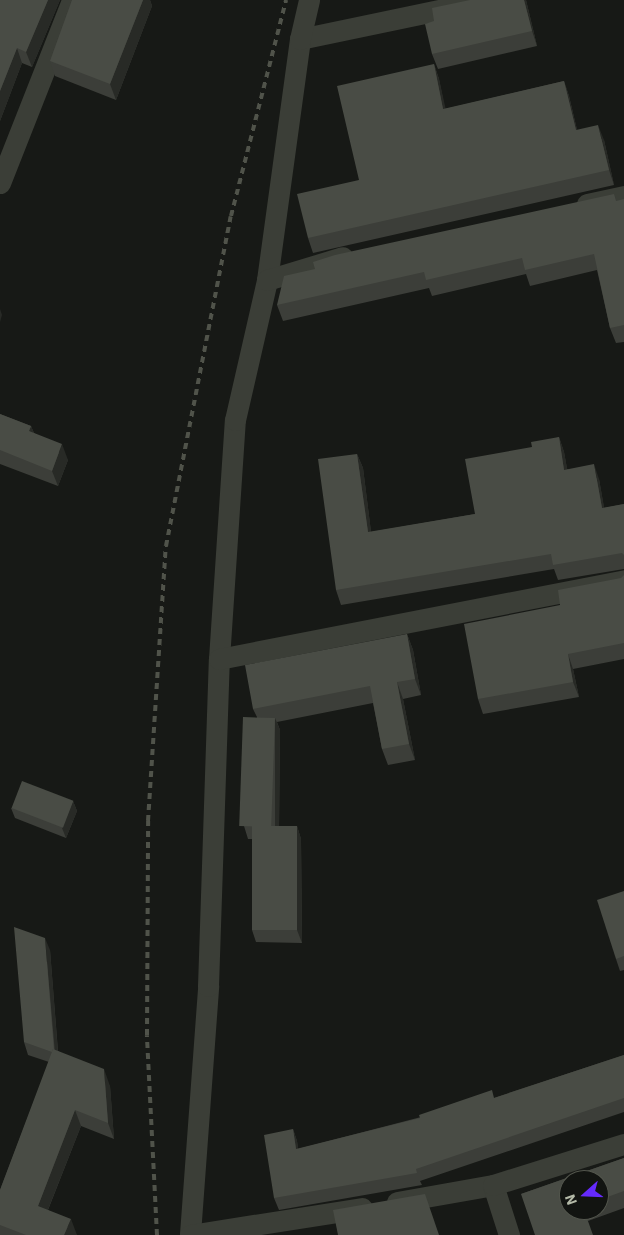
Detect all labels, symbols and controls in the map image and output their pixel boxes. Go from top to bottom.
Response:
north arrow [559,1170,609,1220]
text: N [561,1192,581,1208]

